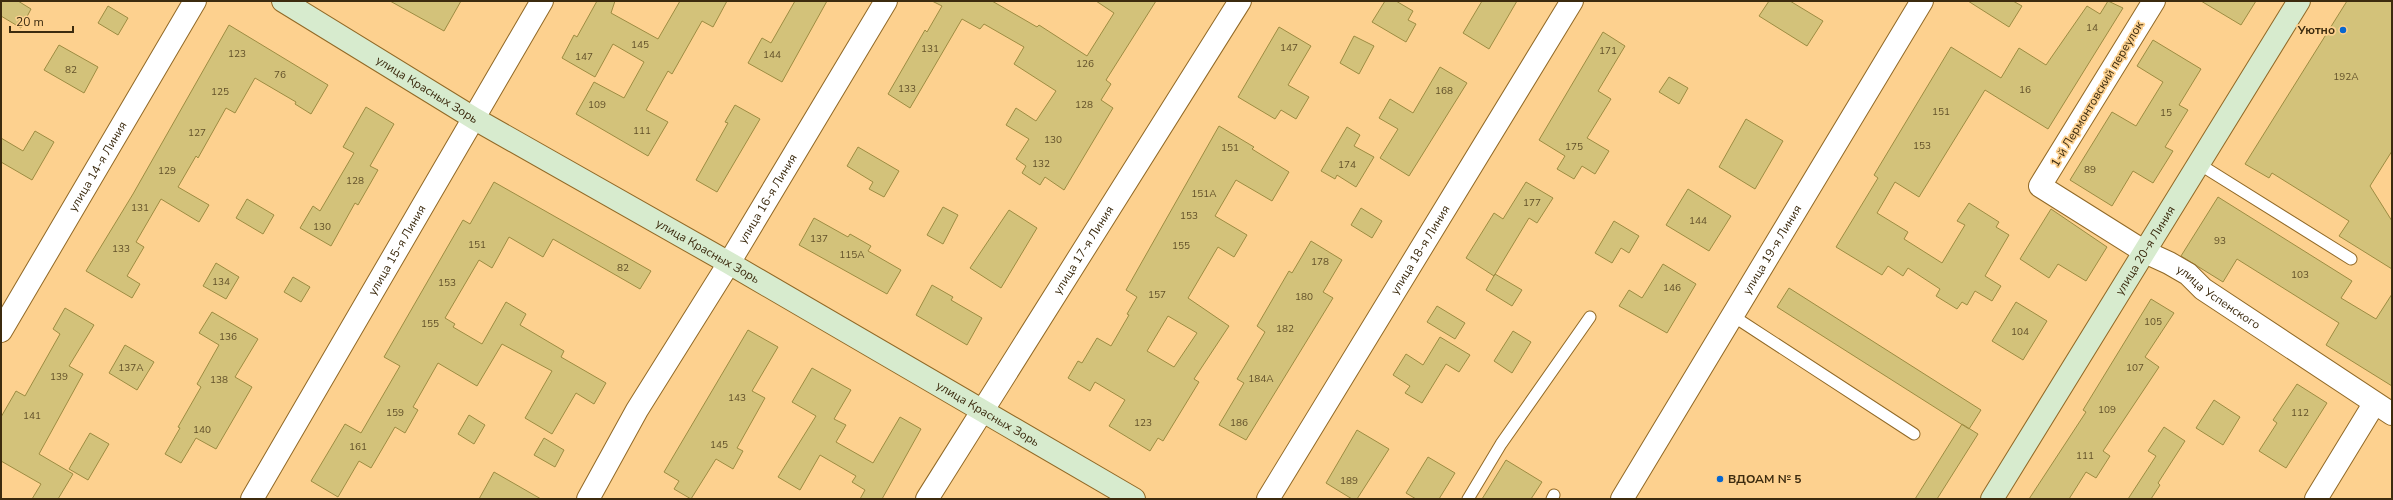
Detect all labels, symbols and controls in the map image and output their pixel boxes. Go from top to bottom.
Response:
scale bar [10,8,73,34]
text: 20 m [16,14,44,30]
street label: 1-й Лермонтовский переулок [2047,18,2147,170]
house number: 14 [2086,21,2098,35]
place label: Уютно [2297,22,2335,38]
marker: Уютно [2338,25,2348,35]
house number: 145 [631,38,649,52]
house number: 147 [1280,41,1298,55]
house number: 131 [921,42,939,56]
house number: 171 [1599,44,1617,58]
house number: 123 [228,47,246,61]
house number: 144 [763,48,781,62]
house number: 147 [575,50,593,64]
street label: улица Красных Зорь [373,52,481,127]
house number: 126 [1076,57,1094,71]
house number: 82 [65,63,77,77]
house number: 76 [274,68,286,82]
house number: 192А [2333,70,2359,84]
house number: 133 [898,82,916,96]
house number: 16 [2019,83,2031,97]
house number: 168 [1435,84,1453,98]
house number: 125 [211,85,229,99]
house number: 109 [588,98,606,112]
house number: 128 [1075,98,1093,112]
house number: 151 [1932,105,1950,119]
house number: 15 [2160,106,2172,120]
street label: улица 14-я Линия [65,118,131,214]
house number: 111 [633,124,651,138]
house number: 127 [188,126,206,140]
house number: 130 [1044,133,1062,147]
house number: 153 [1913,139,1931,153]
house number: 175 [1565,140,1583,154]
house number: 151 [1221,141,1239,155]
street label: улица 16-я Линия [734,151,801,247]
house number: 132 [1032,157,1050,171]
house number: 174 [1338,158,1356,172]
house number: 89 [2084,163,2096,177]
house number: 129 [158,164,176,178]
house number: 128 [346,174,364,188]
house number: 151А [1191,187,1217,201]
house number: 177 [1523,196,1541,210]
house number: 131 [131,201,149,215]
street label: улица 15-я Линия [364,202,430,298]
street label: улица 18-я Линия [1387,202,1454,298]
street label: улица 19-я Линия [1739,202,1805,298]
street label: улица 17-я Линия [1050,203,1117,298]
street label: улица 20-я Линия [2112,203,2179,298]
house number: 153 [1180,209,1198,223]
house number: 144 [1689,214,1707,228]
street label: улица Красных Зорь [653,215,763,287]
house number: 130 [313,220,331,234]
house number: 137 [810,232,828,246]
house number: 93 [2214,234,2226,248]
house number: 151 [468,238,486,252]
house number: 155 [1172,239,1190,253]
house number: 133 [112,242,130,256]
house number: 115А [839,248,865,262]
house number: 178 [1311,255,1329,269]
house number: 82 [617,261,629,275]
street label: улица Успенского [2174,261,2264,333]
house number: 103 [2291,268,2309,282]
house number: 134 [212,275,230,289]
house number: 153 [438,276,456,290]
house number: 146 [1663,281,1681,295]
house number: 157 [1148,288,1166,302]
house number: 180 [1295,290,1313,304]
house number: 105 [2144,315,2162,329]
house number: 155 [421,317,439,331]
house number: 182 [1276,322,1294,336]
house number: 104 [2011,325,2029,339]
house number: 136 [219,330,237,344]
house number: 137А [118,361,144,375]
house number: 107 [2126,361,2144,375]
house number: 139 [50,370,68,384]
house number: 184А [1248,372,1274,386]
house number: 138 [210,373,228,387]
street label: улица Красных Зорь [933,378,1042,450]
house number: 143 [728,391,746,405]
house number: 109 [2098,403,2116,417]
house number: 159 [386,406,404,420]
house number: 112 [2291,406,2309,420]
house number: 141 [23,409,41,423]
house number: 123 [1134,416,1152,430]
house number: 186 [1230,416,1248,430]
house number: 140 [193,423,211,437]
house number: 145 [710,438,728,452]
house number: 161 [349,440,367,454]
house number: 111 [2076,449,2094,463]
place label: ВДОАМ № 5 [1728,471,1801,487]
house number: 189 [1340,474,1358,488]
marker: ВДОАМ № 5 [1715,474,1725,484]

